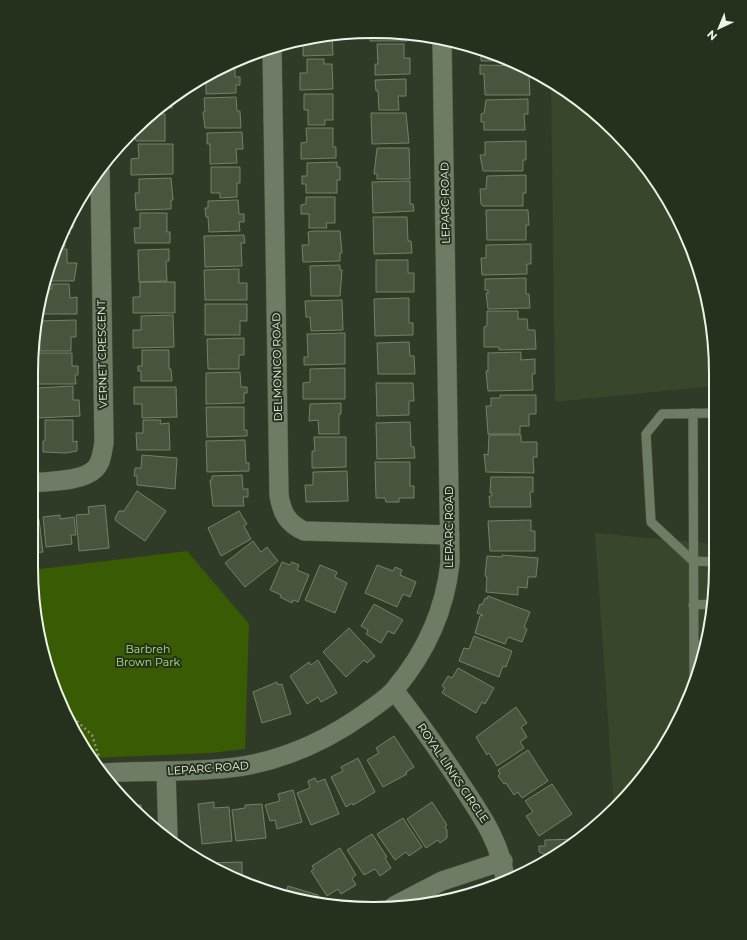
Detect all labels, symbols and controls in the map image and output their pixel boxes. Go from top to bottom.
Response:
north arrow [699,8,739,48]
text: N [704,27,720,43]
street label: LEPARC ROAD [437,162,453,244]
street label: VERNET CRESCENT [94,299,110,408]
street label: DELMONICO ROAD [269,313,285,421]
street label: LEPARC ROAD [442,486,456,568]
park label: Barbreh Brown Park [116,642,181,669]
street label: ROYAL LINKS CIRCLE [414,720,492,826]
street label: LEPARC ROAD [167,758,249,778]

